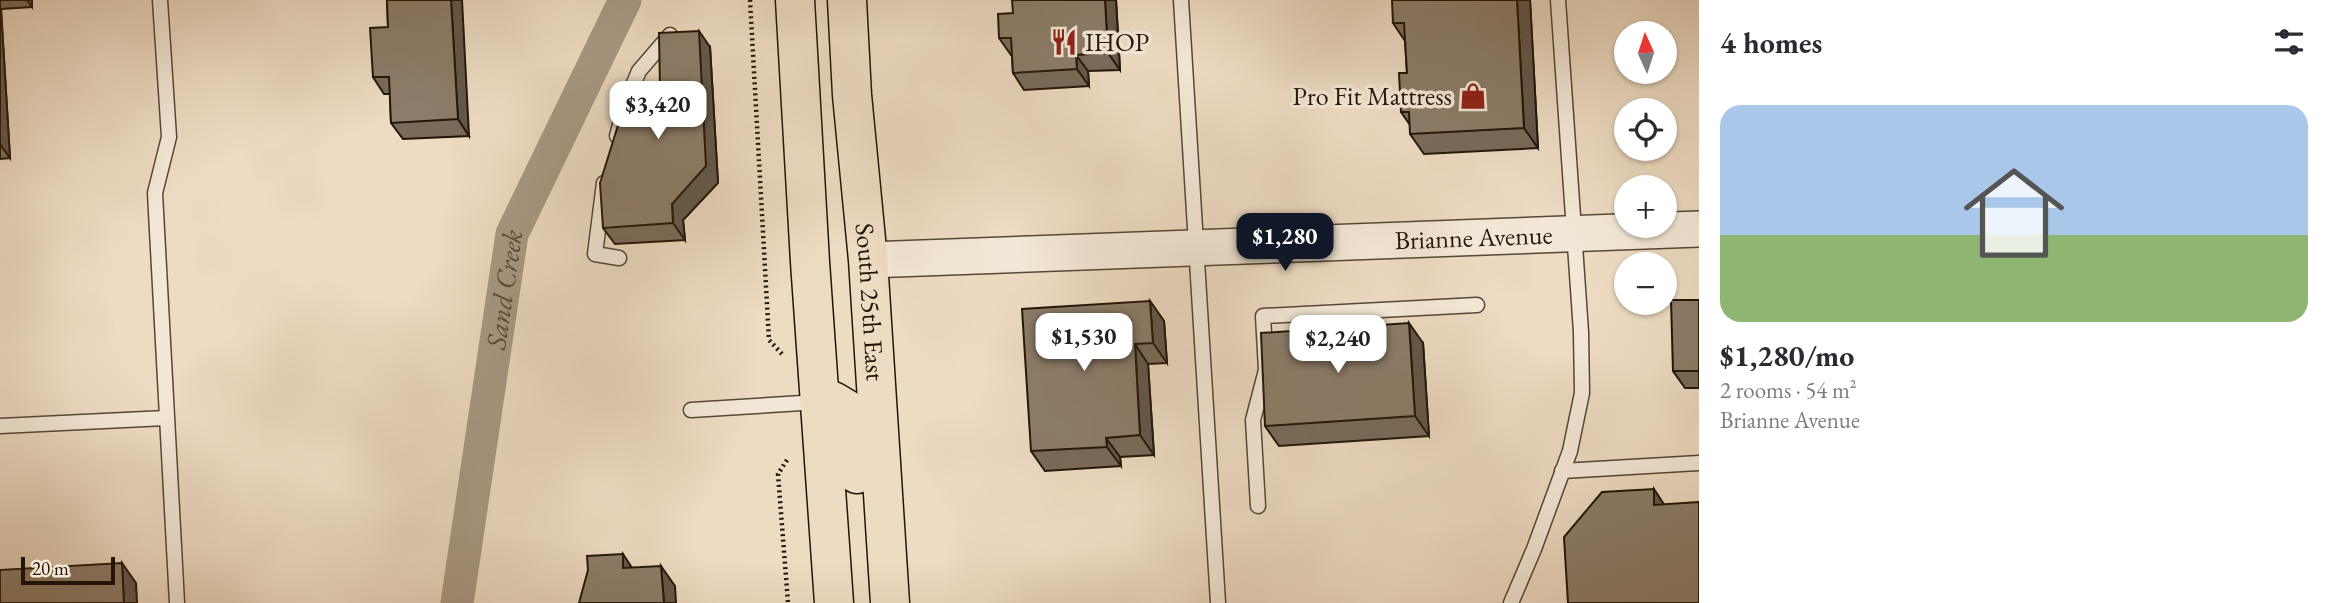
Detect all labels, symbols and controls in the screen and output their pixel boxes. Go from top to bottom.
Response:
north arrow [1614,21,1676,84]
map controls [1614,21,1677,315]
text: 4 homes [1720,23,1822,62]
icon: filters [2270,23,2308,61]
place label: IHOP [1085,25,1149,59]
restaurant icon: IHOP [1049,27,1079,57]
place label: Pro Fit Mattress [1293,79,1452,113]
shop icon: Pro Fit Mattress [1458,81,1488,111]
pin: $3,420 [601,82,715,141]
text: $3,420 [626,89,690,119]
button: locate [1614,98,1677,161]
icon: home [1951,150,2077,276]
button: + [1614,175,1677,238]
pin: $1,280 [1228,214,1342,273]
street label: Brianne Avenue [1394,217,1553,257]
text: $1,280 [1253,221,1317,251]
street label: South 25th East [848,222,893,382]
water label: Sand Creek [477,227,530,353]
button: − [1614,252,1677,315]
pin: $1,530 [1027,314,1141,373]
pin: $2,240 [1281,316,1395,375]
text: $1,530 [1052,321,1116,351]
text: $2,240 [1306,323,1370,353]
text: $1,280/mo [1720,336,1854,375]
text: 2 rooms · 54 m² [1720,375,1857,405]
text: Brianne Avenue [1720,405,1860,435]
scale bar [21,554,116,586]
text: 20 m [32,556,69,581]

